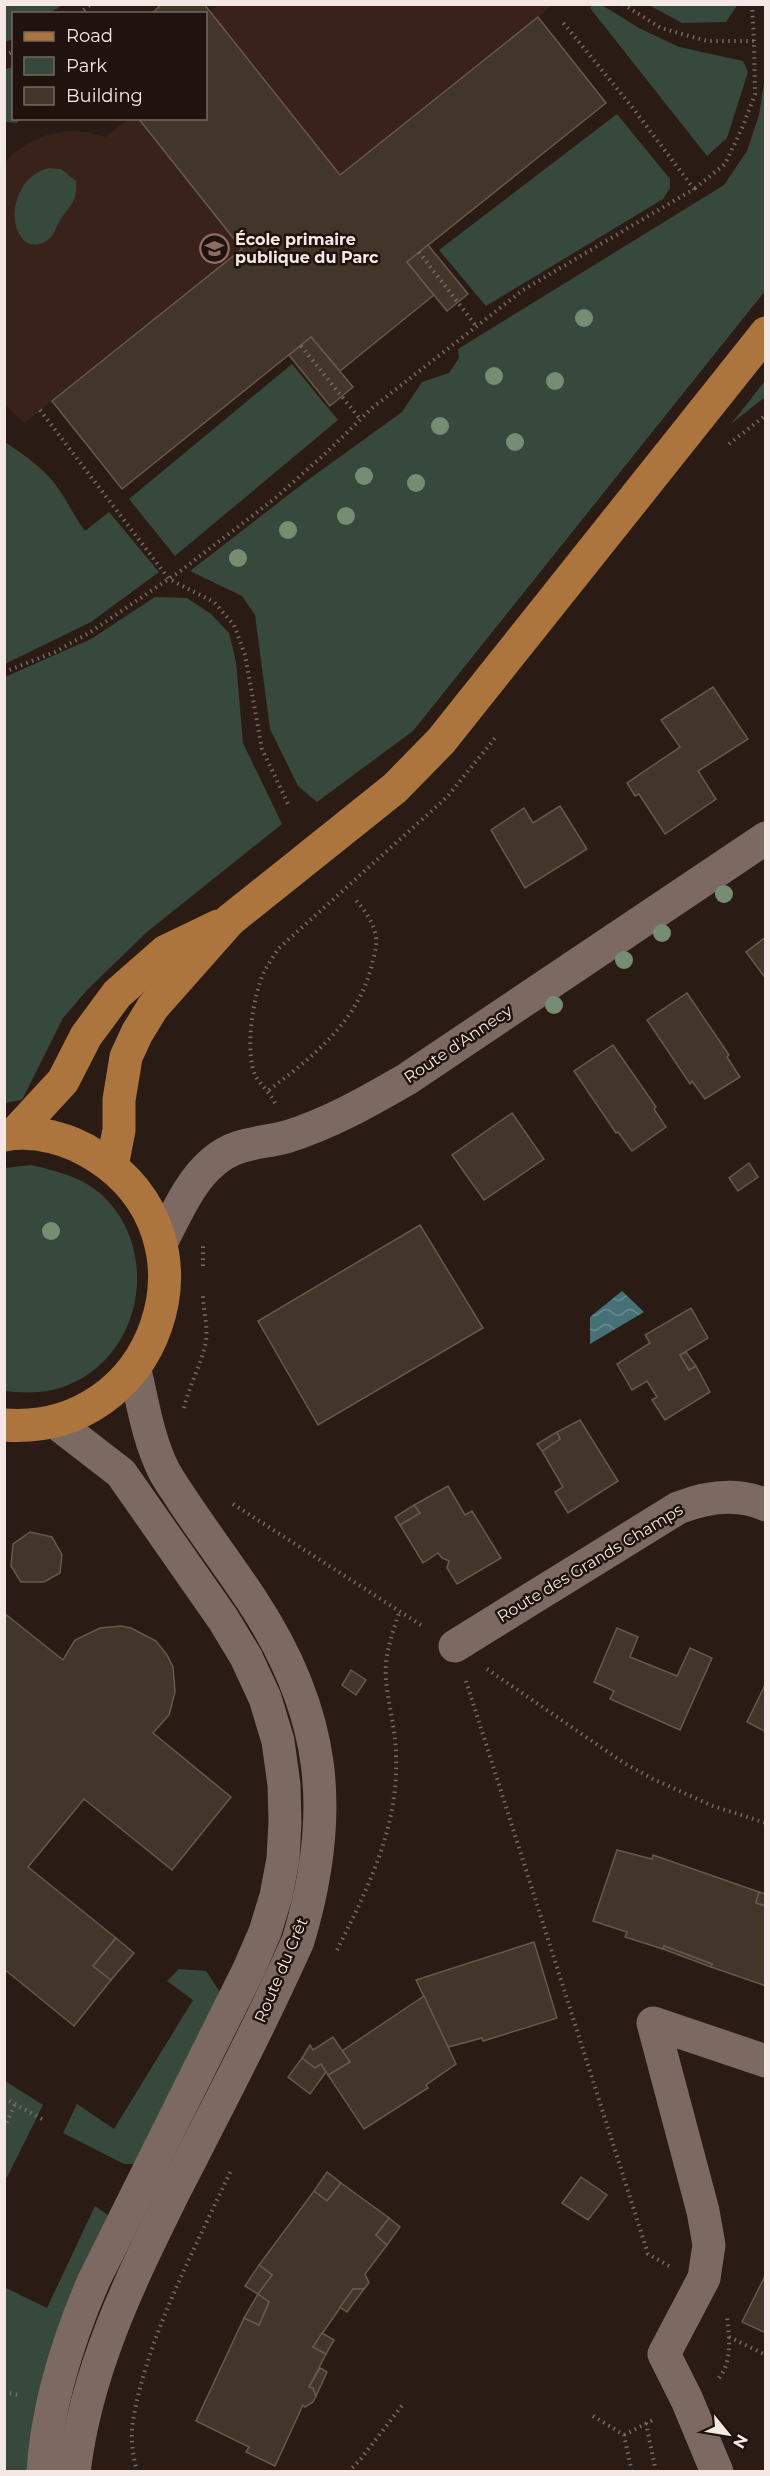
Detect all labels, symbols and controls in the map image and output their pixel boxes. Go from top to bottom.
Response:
legend [12,12,207,120]
text: Road [66,25,113,47]
text: Park [66,55,107,77]
text: Building [66,85,143,107]
place label: École primaire publique du Parc [235,230,379,267]
school or university icon: École primaire publique du Parc [198,232,230,264]
street label: Route d'Annecy [400,1001,516,1087]
street label: Route des Grands Champs [494,1500,687,1626]
street label: Route du Crêt [250,1914,312,2025]
north arrow [698,2404,758,2464]
text: N [729,2431,752,2452]

